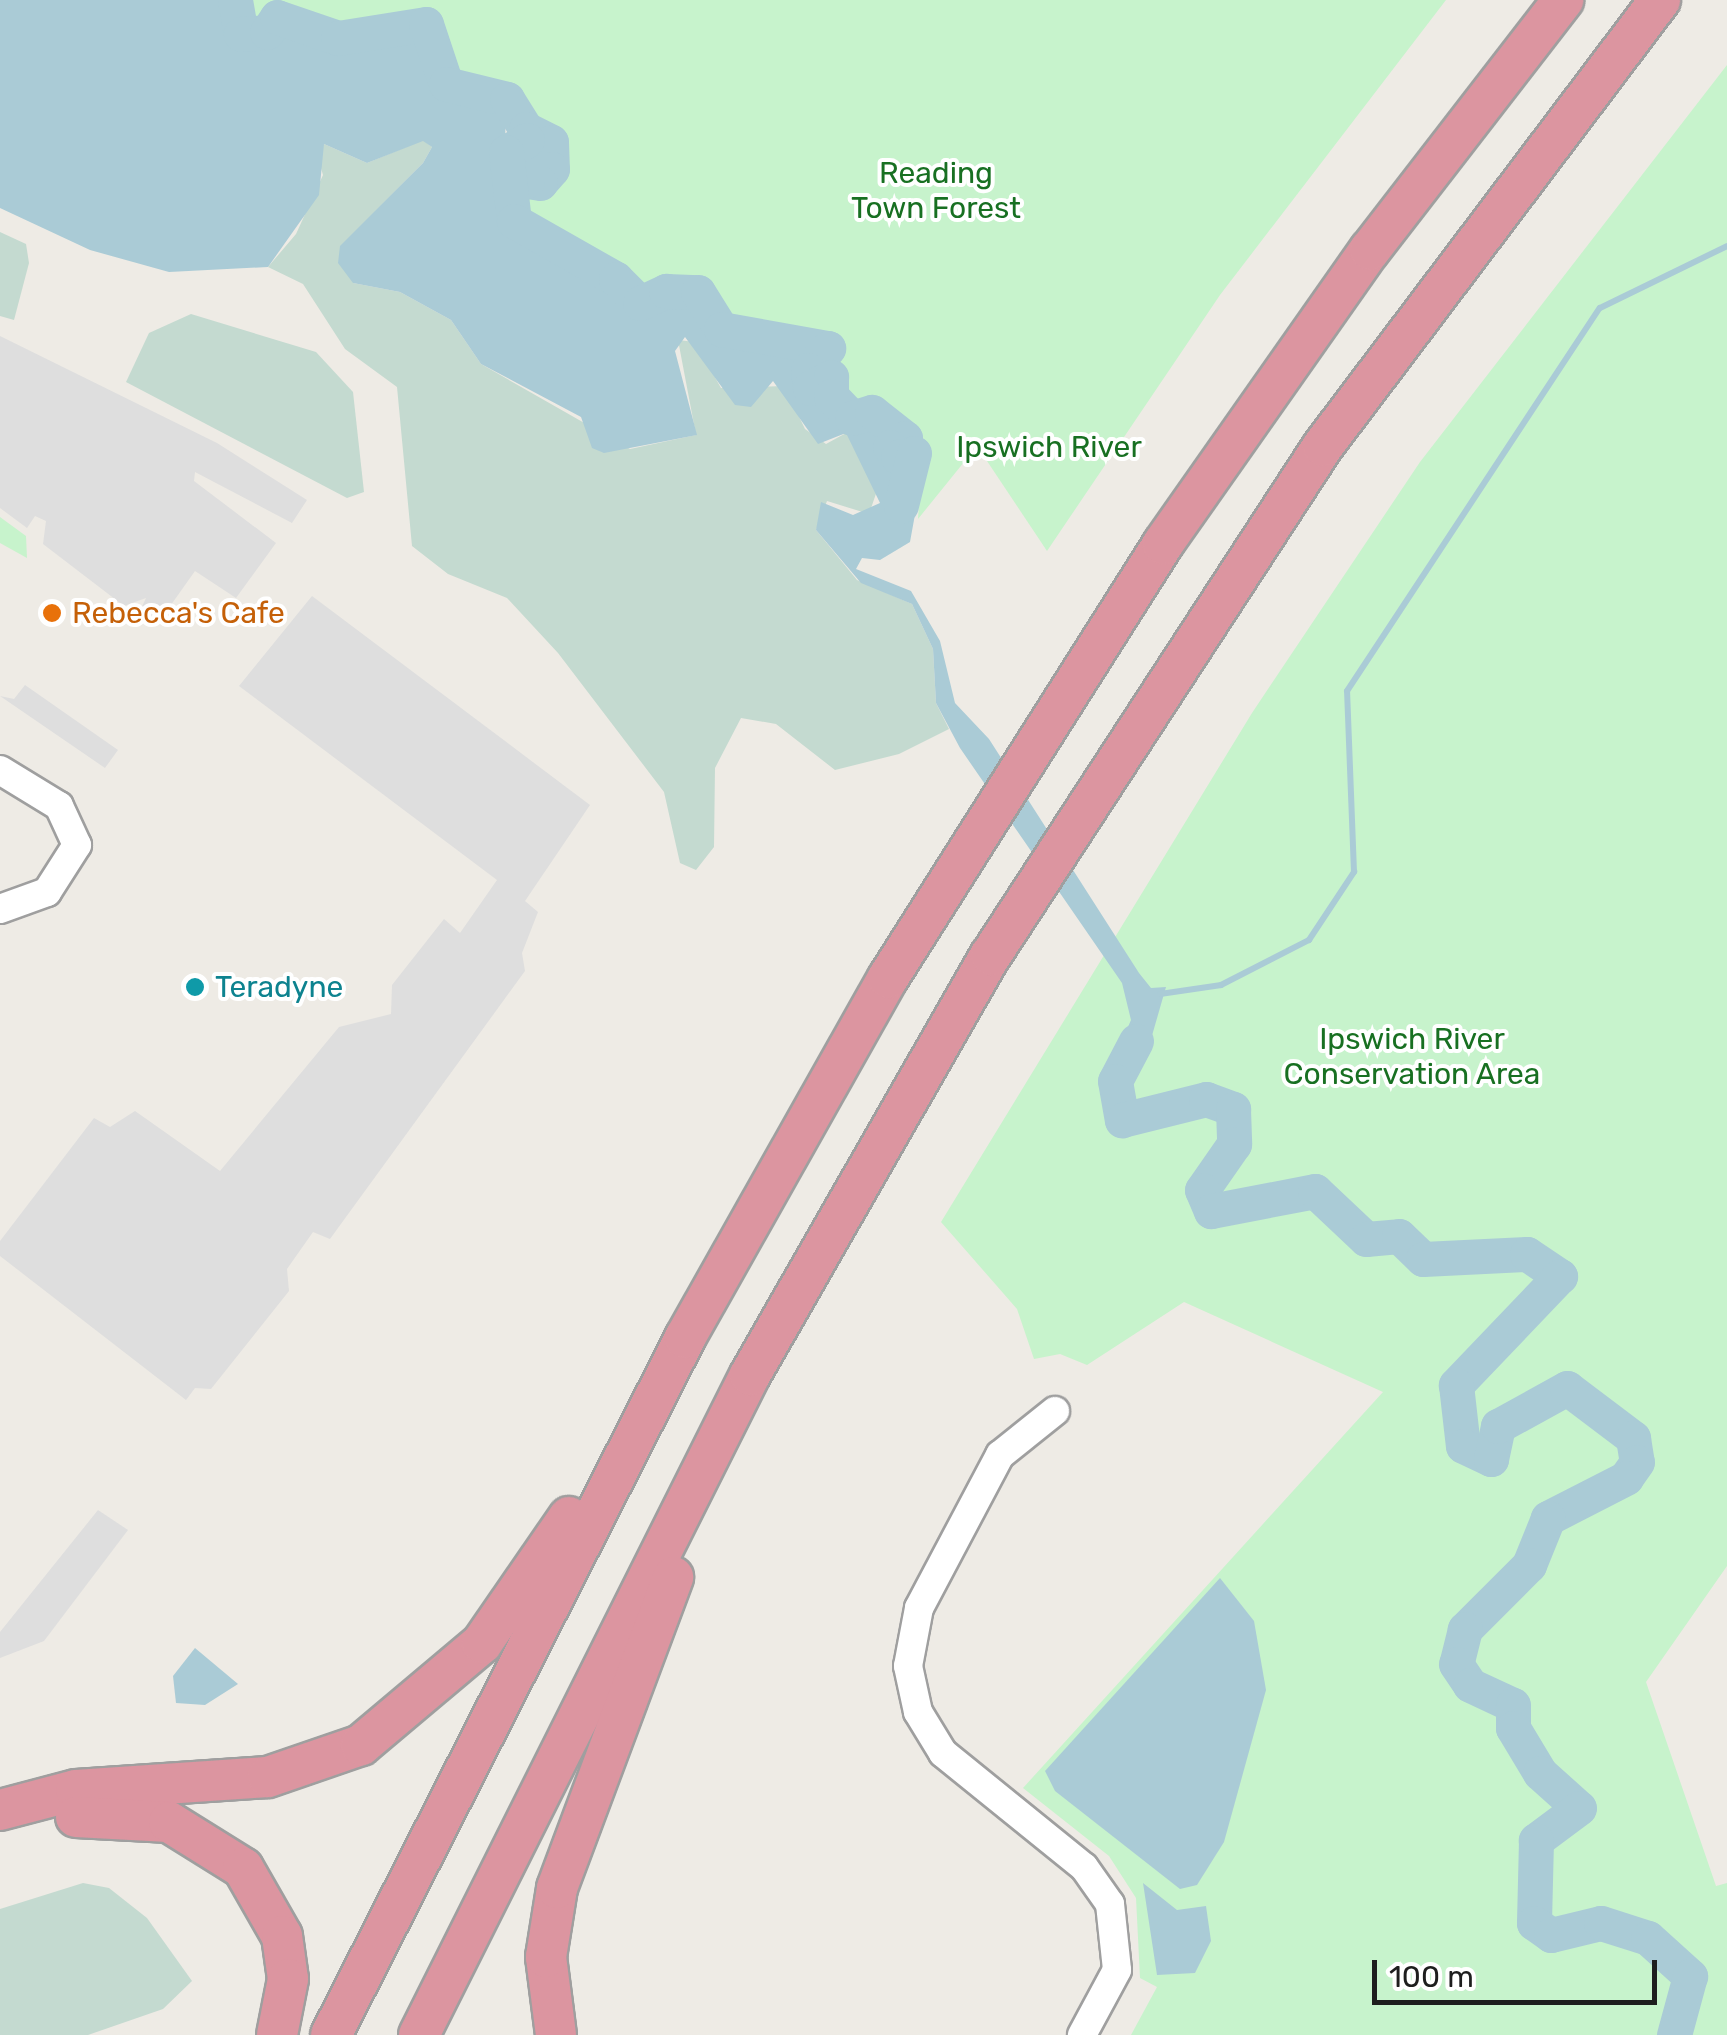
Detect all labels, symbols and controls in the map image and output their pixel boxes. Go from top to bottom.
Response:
park label: Reading Town Forest [851,155,1021,226]
park label: Ipswich River [956,429,1142,465]
place label: Rebecca's Cafe [72,595,285,631]
marker: Rebecca's Cafe [41,602,63,624]
place label: Teradyne [215,969,343,1005]
marker: Teradyne [184,976,206,998]
park label: Ipswich River Conservation Area [1283,1021,1541,1092]
scale bar [1377,1940,1662,2002]
text: 100 m [1389,1959,1474,1995]

